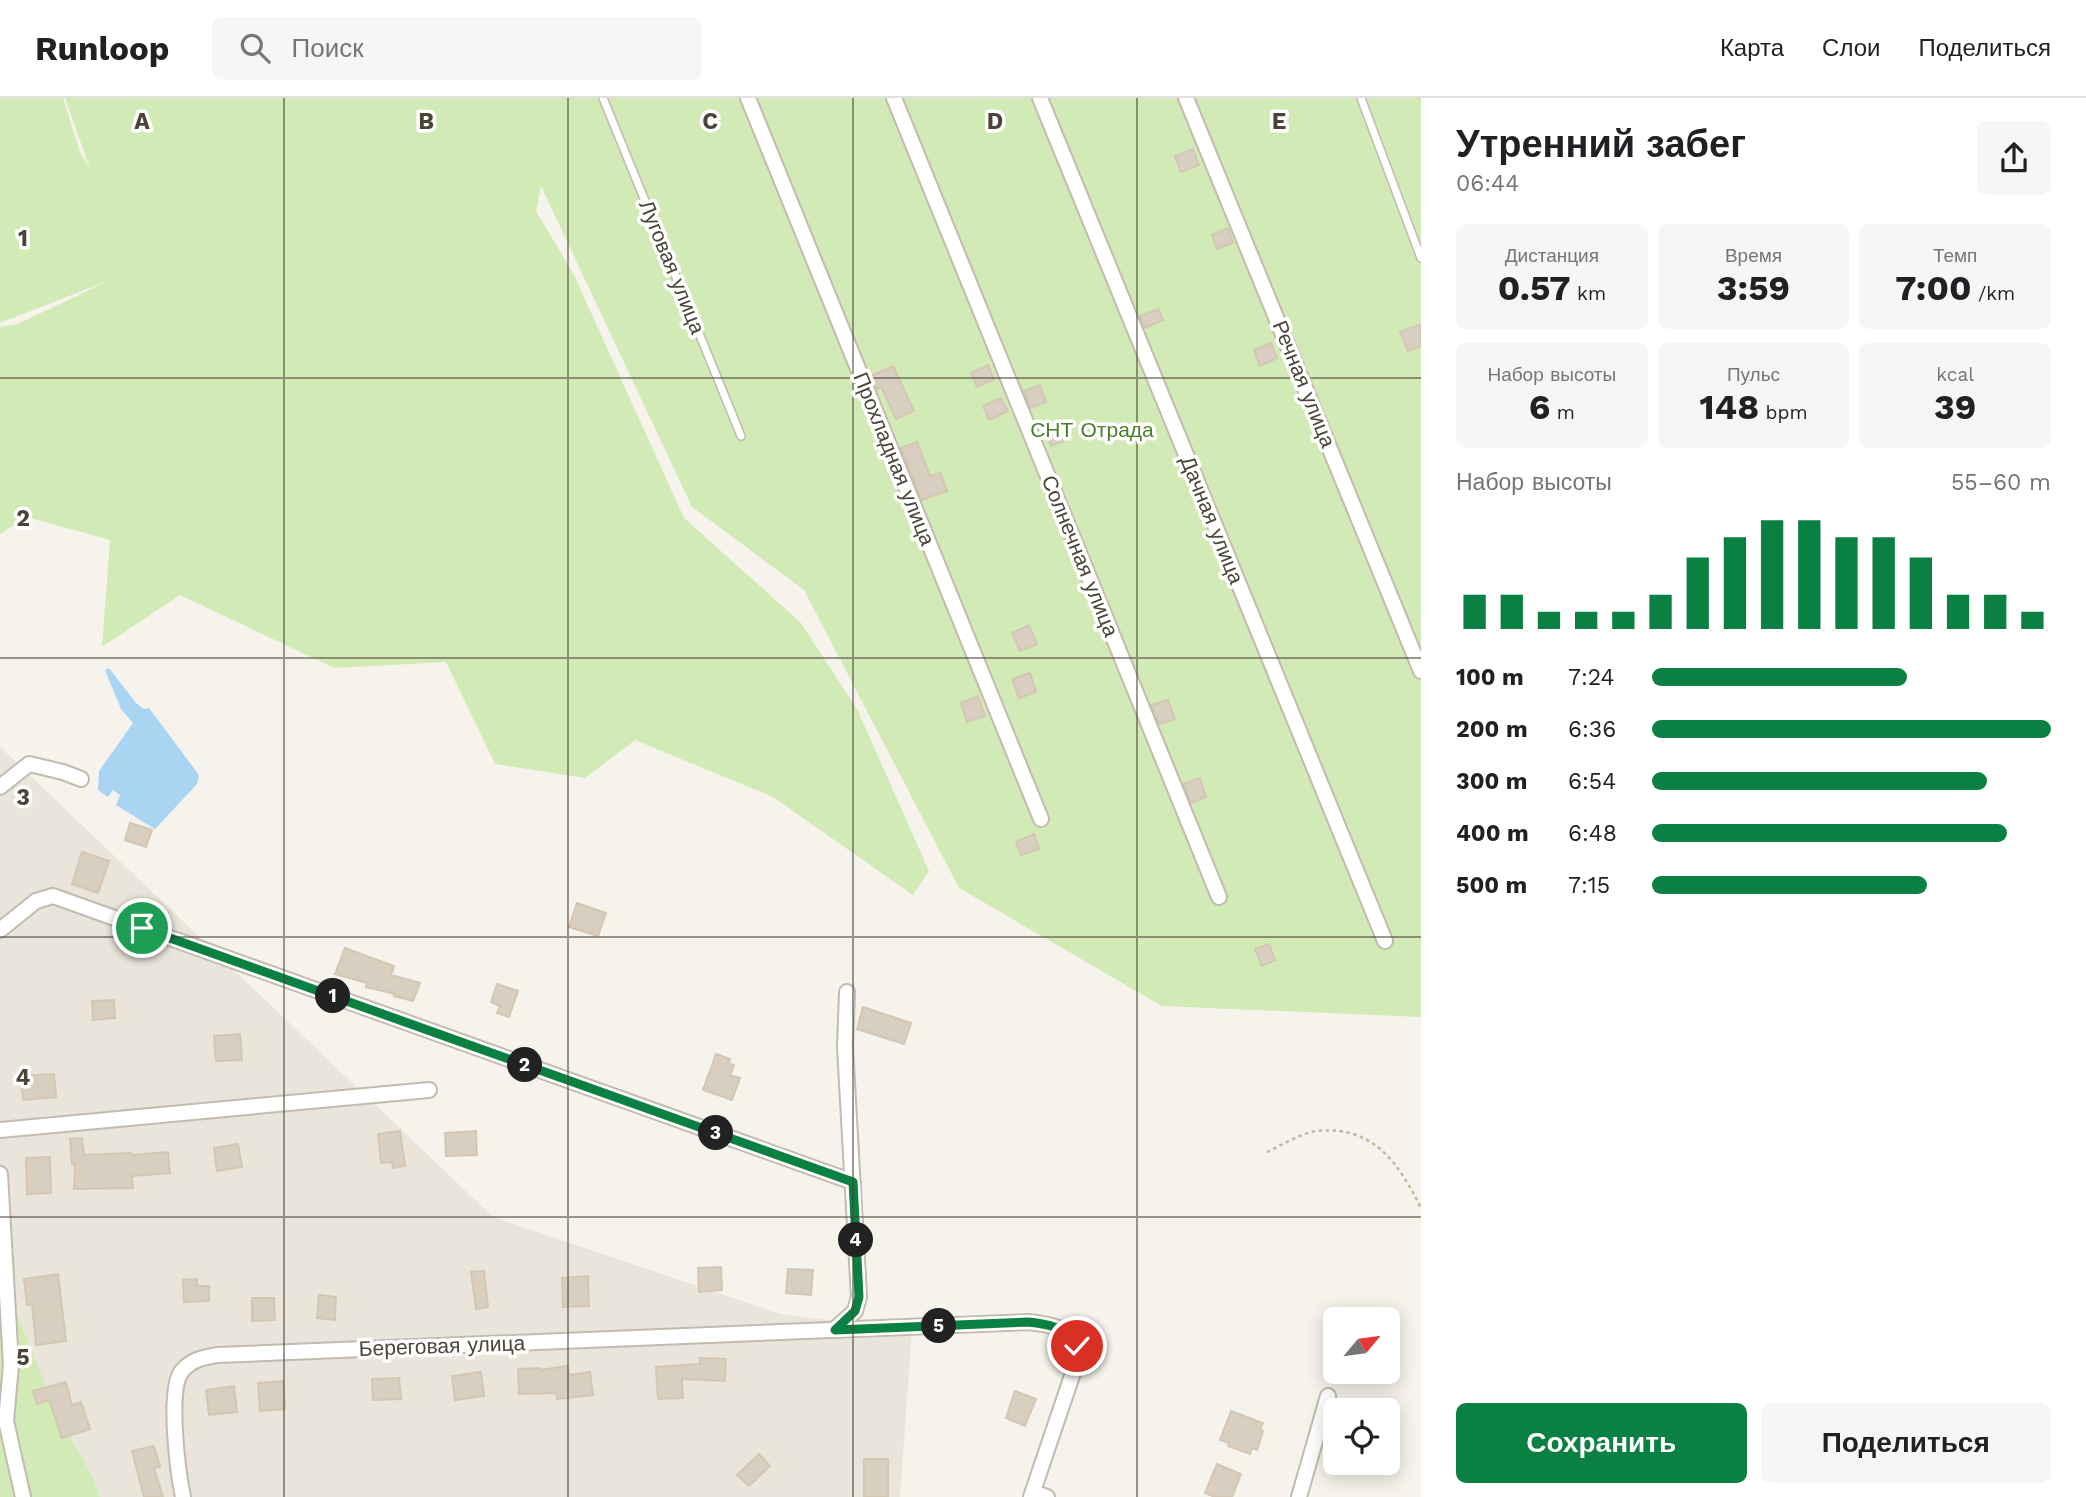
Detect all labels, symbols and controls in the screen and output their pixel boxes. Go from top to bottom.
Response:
search box [212,17,702,80]
text: Runloop [35,29,170,68]
icon: search [236,29,274,67]
text: Поиск [292,33,364,63]
text: Карта [1720,34,1784,62]
text: Слои [1822,34,1880,62]
text: Поделиться [1918,34,2051,62]
text: A [134,108,150,135]
text: B [418,108,434,135]
text: C [702,108,718,135]
text: D [987,108,1003,135]
text: E [1272,108,1286,135]
button: share [1977,121,2051,195]
text: Утренний забег [1456,122,1746,166]
text: 06:44 [1456,170,1519,197]
street label: Луговая улица [634,196,711,338]
text: 1 [18,225,28,252]
text: Дистанция [1505,244,1599,267]
text: Время [1725,244,1782,267]
text: Темп [1933,244,1977,267]
text: 0.57 [1498,267,1571,309]
text: 3:59 [1717,267,1790,309]
text: 7:00 [1895,267,1971,309]
text: km [1571,282,1606,305]
text: /km [1971,282,2015,305]
street label: Речная улица [1268,317,1341,451]
text: Набор высоты [1487,363,1616,386]
text: Пульс [1727,363,1780,386]
text: kcal [1936,363,1974,386]
street label: Прохладная улица [848,369,941,549]
text: 6 [1529,386,1550,428]
text: 148 [1699,386,1759,428]
text: 39 [1934,386,1976,428]
text: m [1550,401,1575,424]
text: bpm [1759,401,1808,424]
park label: СНТ Отрада [1030,417,1154,442]
street label: Дачная улица [1175,452,1250,588]
text: Набор высоты [1456,469,1612,496]
text: 55–60 m [1951,469,2051,496]
street label: Солнечная улица [1037,472,1124,640]
text: 2 [16,505,30,532]
text: 100 m [1456,664,1524,691]
text: 7:24 [1568,664,1614,691]
text: 200 m [1456,716,1528,743]
text: 6:36 [1568,716,1616,743]
text: 300 m [1456,768,1527,795]
text: 6:54 [1568,768,1616,795]
text: 3 [16,784,30,811]
text: 400 m [1456,820,1529,847]
text: 6:48 [1568,820,1617,847]
text: 500 m [1456,872,1527,899]
text: 7:15 [1568,872,1610,899]
pin [112,898,172,958]
icon: arrive [123,909,161,947]
pin: 1 [316,978,350,1014]
text: 1 [328,984,337,1007]
pin: 2 [508,1048,542,1082]
text: 2 [519,1053,530,1076]
text: 4 [16,1064,31,1091]
pin: 3 [698,1116,734,1150]
text: 3 [710,1121,721,1144]
pin: 4 [838,1222,874,1258]
text: 4 [849,1228,862,1251]
north arrow [1323,1307,1400,1384]
map controls [1323,1307,1400,1475]
pin: 5 [922,1308,956,1344]
text: 5 [933,1314,944,1337]
pin [1047,1316,1107,1376]
icon: check [1058,1327,1096,1365]
street label: Береговая улица [358,1330,526,1361]
text: 5 [16,1344,30,1371]
button: locate [1323,1398,1400,1475]
button: Сохранить [1456,1403,1747,1483]
button: Поделиться [1761,1403,2051,1483]

